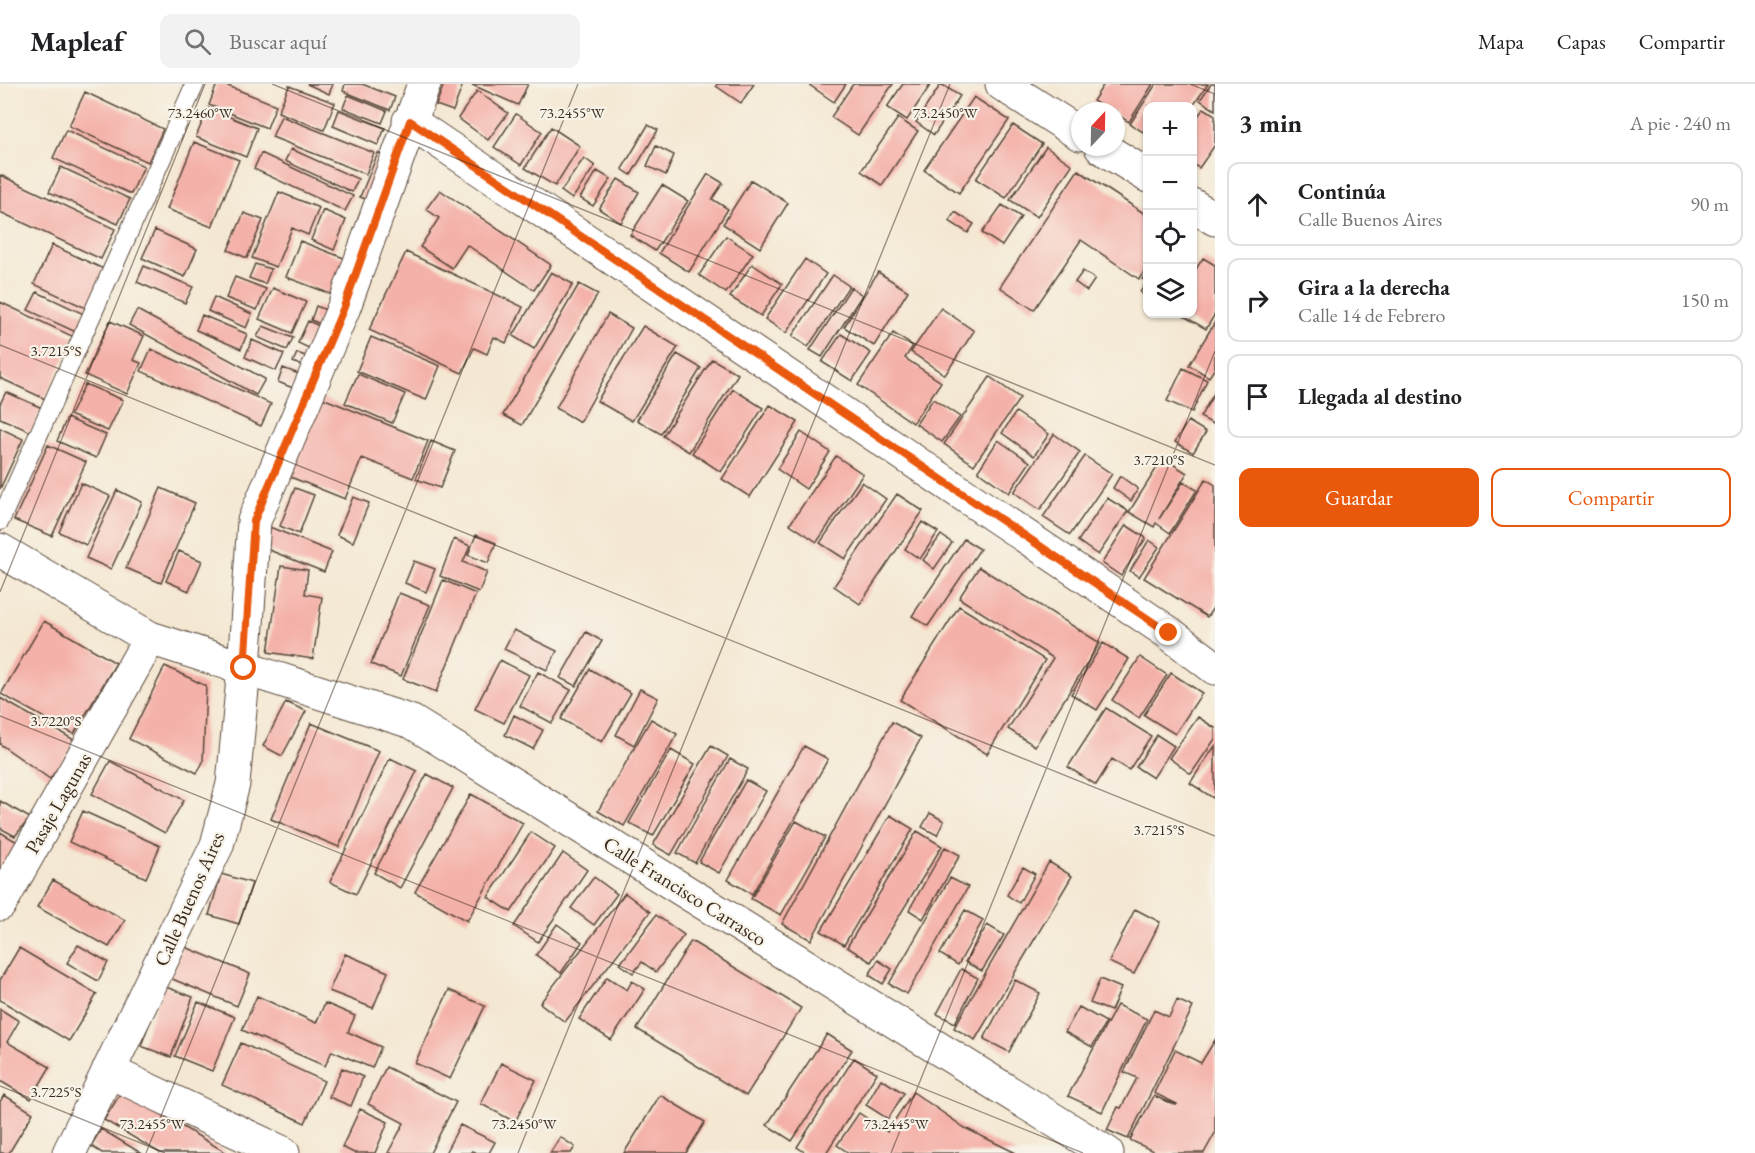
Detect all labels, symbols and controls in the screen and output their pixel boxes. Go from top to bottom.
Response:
search box [160,14,580,68]
text: Mapleaf [30,23,124,59]
icon: search [181,25,214,58]
text: Buscar aquí [229,27,327,56]
text: Mapa [1478,28,1524,55]
text: Capas [1557,28,1606,55]
text: Compartir [1639,28,1725,55]
north arrow [1071,102,1125,156]
map controls [1143,102,1197,318]
button: + [1143,102,1197,156]
text: 73.2460°W [168,103,233,122]
text: 73.2455°W [540,103,605,122]
text: 73.2450°W [913,103,978,122]
text: 3 min [1239,106,1302,140]
text: A pie · 240 m [1630,110,1731,136]
button: − [1143,156,1197,210]
text: Continúa [1298,177,1386,206]
icon: ahead [1241,188,1274,221]
text: 90 m [1690,191,1729,217]
text: Calle Buenos Aires [1298,206,1442,232]
button: locate [1143,210,1197,264]
button: layers [1143,264,1197,318]
text: Gira a la derecha [1298,273,1450,302]
icon: right [1241,284,1274,317]
text: 150 m [1681,287,1729,313]
text: Calle 14 de Febrero [1298,302,1446,328]
text: 3.7215°S [31,341,81,360]
icon: arrive [1241,380,1274,413]
text: Llegada al destino [1298,382,1462,411]
text: 3.7210°S [1134,450,1184,469]
button: Guardar [1239,468,1479,527]
button: Compartir [1491,468,1731,527]
route end [1155,619,1181,645]
route start [230,654,256,680]
text: 3.7220°S [31,711,81,730]
street label: Pasaje Lagunas [19,748,97,858]
text: 3.7215°S [1134,820,1184,839]
street label: Calle Buenos Aires [148,828,230,970]
street label: Calle Francisco Carrasco [598,830,772,952]
text: 3.7225°S [31,1082,81,1101]
text: 73.2455°W [120,1114,185,1133]
text: 73.2450°W [492,1114,557,1133]
text: 73.2445°W [864,1114,929,1133]

